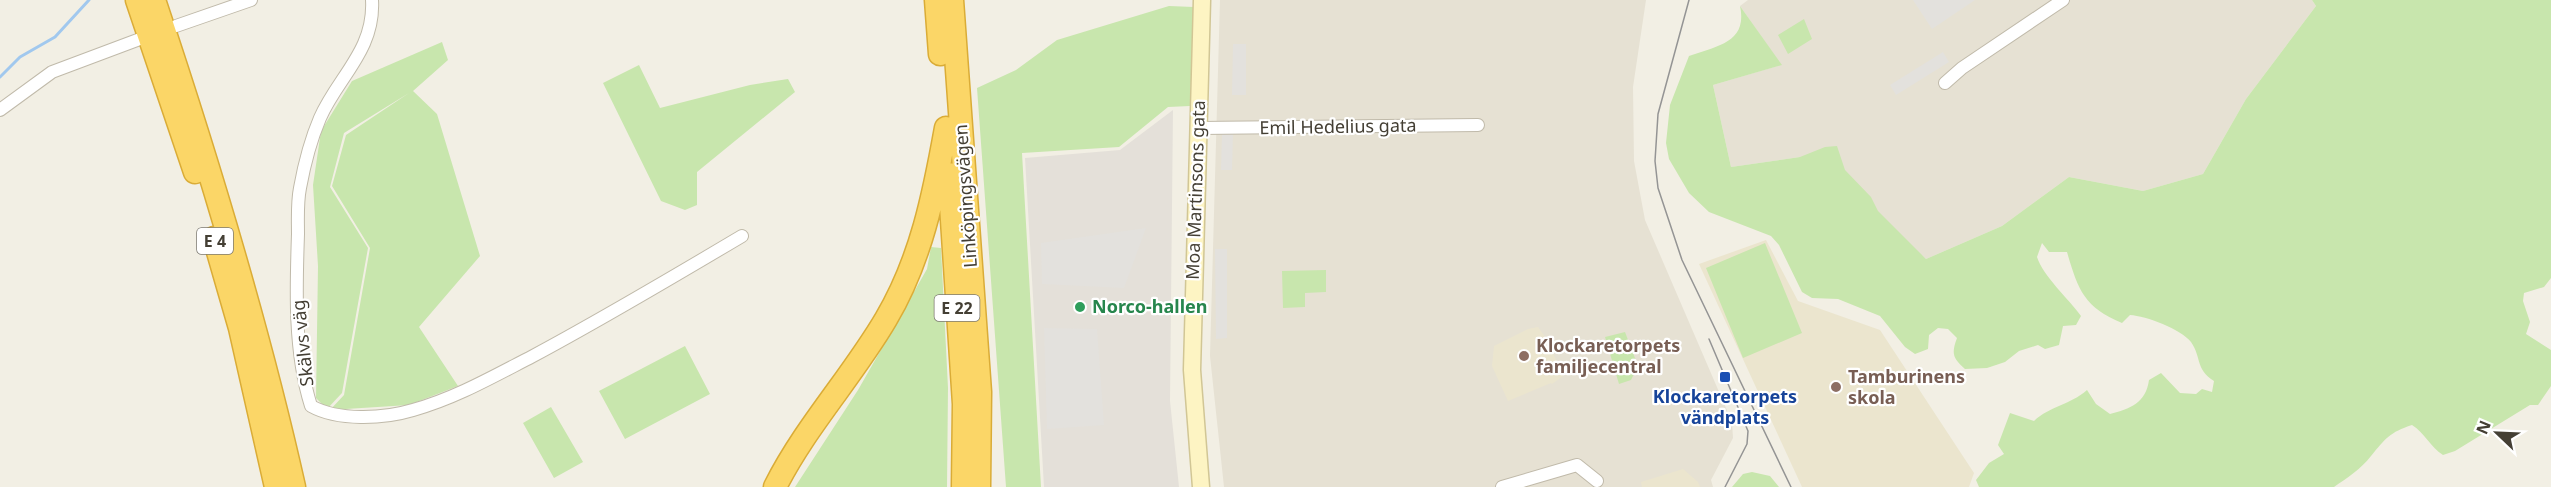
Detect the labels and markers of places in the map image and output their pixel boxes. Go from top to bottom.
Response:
place label: Norco-hallen [1092,294,1208,318]
marker: Norco-hallen [1073,300,1087,314]
place label: Klockaretorpets familjecentral [1536,333,1680,378]
marker: Klockaretorpets familjecentral [1517,349,1531,363]
place label: Tamburinens skola [1848,364,1965,409]
marker: Klockaretorpets vändplats [1718,370,1732,384]
marker: Tamburinens skola [1829,380,1843,394]
place label: Klockaretorpets vändplats [1653,384,1797,429]

